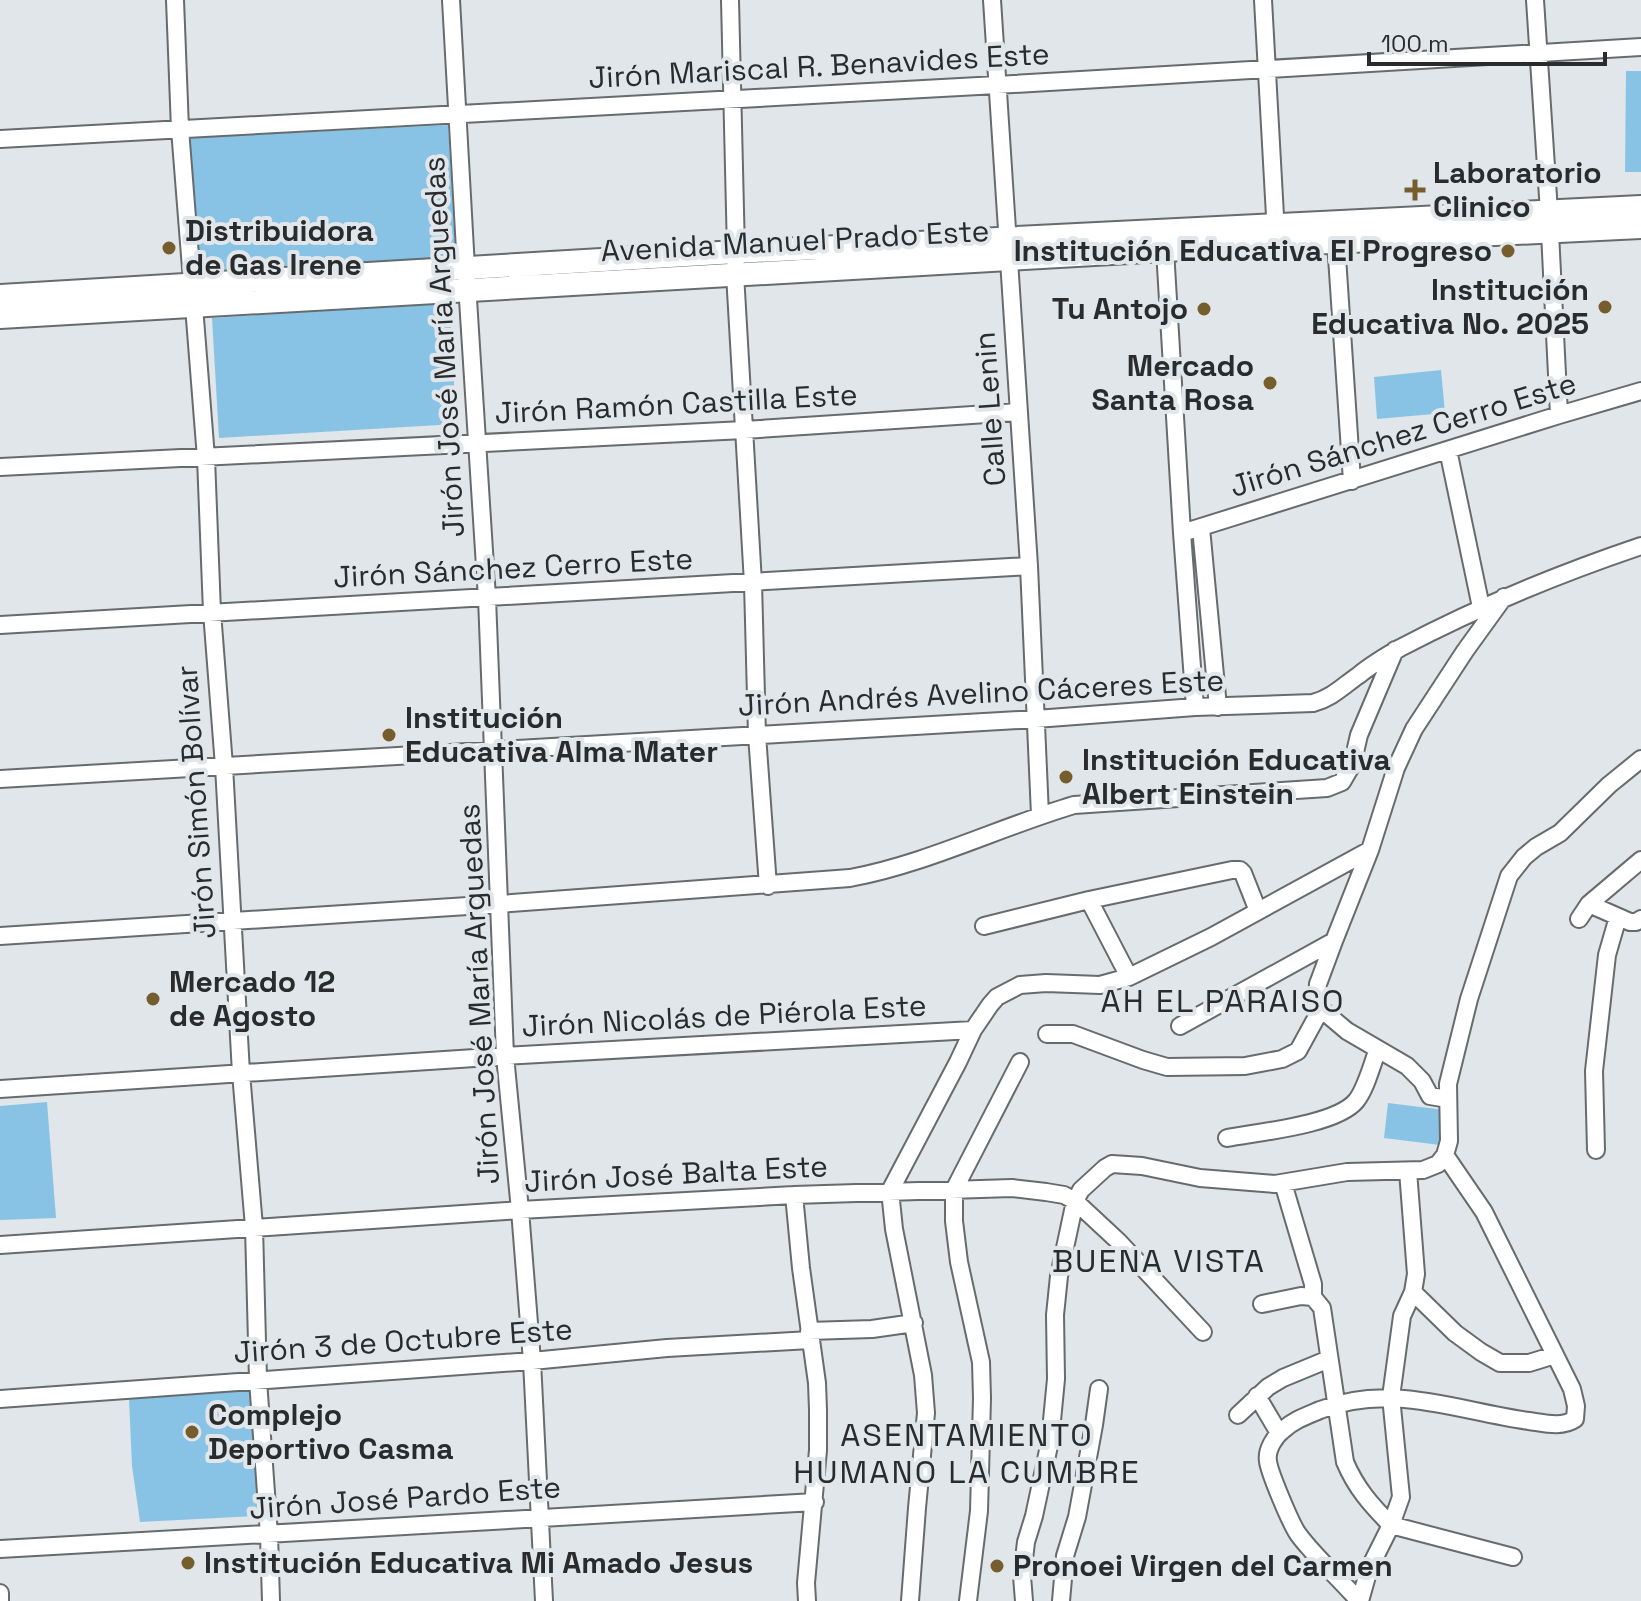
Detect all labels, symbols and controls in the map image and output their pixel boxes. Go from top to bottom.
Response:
scale bar [1369,16,1605,66]
text: 100 m [1381,28,1449,59]
street label: Jirón Mariscal R. Benavides Este [587,34,1051,97]
place label: Laboratorio Clinico [1433,153,1602,226]
street label: Jirón José María Arguedas [414,156,473,538]
marker: Laboratorio Clinico [1404,179,1426,201]
place label: Distribuidora de Gas Irene [185,211,374,284]
street label: Avenida Manuel Prado Este [600,211,990,270]
place label: Institución Educativa El Progreso [1014,231,1492,270]
marker: Distribuidora de Gas Irene [160,239,178,257]
marker: Institución Educativa El Progreso [1499,242,1517,260]
place label: Institución Educativa No. 2025 [1311,270,1589,343]
place label: Tu Antojo [1052,289,1188,328]
marker: Institución Educativa No. 2025 [1596,298,1614,316]
marker: Tu Antojo [1195,300,1213,318]
street label: Calle Lenin [965,330,1014,488]
place label: Mercado Santa Rosa [1092,346,1254,419]
street label: Jirón Sánchez Cerro Este [1225,363,1581,506]
marker: Mercado Santa Rosa [1261,374,1279,392]
street label: Jirón Ramón Castilla Este [494,375,858,432]
street label: Jirón Sánchez Cerro Este [332,539,694,596]
street label: Jirón Andrés Avelino Cáceres Este [737,660,1225,725]
street label: Jirón Simón Bolívar [166,664,225,940]
place label: Institución Educativa Alma Mater [405,698,718,771]
marker: Institución Educativa Alma Mater [380,726,398,744]
place label: Institución Educativa Albert Einstein [1082,740,1391,813]
marker: Institución Educativa Albert Einstein [1057,768,1075,786]
street label: Jirón José María Arguedas [449,803,508,1185]
place label: Mercado 12 de Agosto [169,962,335,1035]
district label: AH EL PARAISO [1100,981,1346,1021]
street label: Jirón Nicolás de Piérola Este [521,985,927,1046]
marker: Mercado 12 de Agosto [144,990,162,1008]
street label: Jirón José Balta Este [523,1146,829,1201]
district label: BUENA VISTA [1052,1241,1266,1281]
street label: Jirón 3 de Octubre Este [232,1309,574,1372]
place label: Complejo Deportivo Casma [208,1395,454,1468]
district label: ASENTAMIENTO HUMANO LA CUMBRE [793,1415,1141,1492]
marker: Complejo Deportivo Casma [183,1423,201,1441]
street label: Jirón José Pardo Este [248,1467,562,1528]
place label: Institución Educativa Mi Amado Jesus [204,1543,753,1582]
place label: Pronoei Virgen del Carmen [1013,1546,1393,1585]
marker: Institución Educativa Mi Amado Jesus [179,1554,197,1572]
marker: Pronoei Virgen del Carmen [988,1557,1006,1575]

